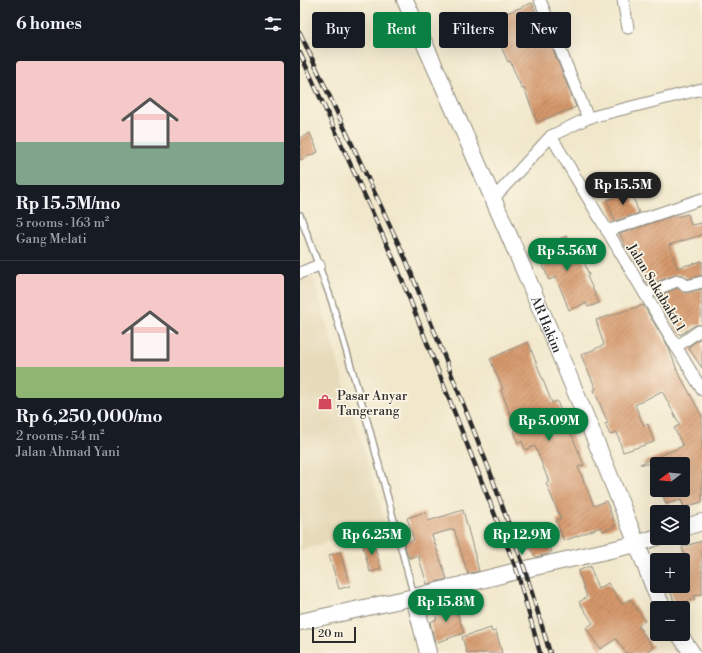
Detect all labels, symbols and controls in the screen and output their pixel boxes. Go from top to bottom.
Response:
chip: Buy [312,12,365,48]
chip: Rent [373,12,431,48]
chip: Filters [439,12,508,48]
chip: New [516,12,571,48]
text: 6 homes [16,13,82,35]
icon: filters [262,13,284,35]
icon: home [114,87,186,159]
pin: Rp 15.5M [582,172,664,206]
text: Rp 15.5M [594,177,652,193]
text: Rp 15.5M/mo [16,193,120,215]
text: 5 rooms · 163 m² [16,215,109,231]
text: Gang Melati [16,231,87,247]
pin: Rp 5.56M [526,238,608,272]
street label: Jalan Sukabakti 1 [623,240,689,335]
text: Rp 5.56M [537,243,597,259]
street label: AR Hakim [527,293,565,356]
icon: home [114,300,186,372]
place label: Pasar Anyar Tangerang [337,388,408,419]
shop icon: Pasar Anyar Tangerang [316,393,334,411]
text: Rp 6,250,000/mo [16,406,163,428]
pin: Rp 5.09M [508,408,590,442]
text: Rp 5.09M [518,413,580,429]
text: 2 rooms · 54 m² [16,428,105,444]
text: Jalan Ahmad Yani [16,444,120,460]
north arrow [650,457,690,497]
map controls [650,457,690,641]
button: layers [650,505,690,545]
pin: Rp 6.25M [331,522,413,556]
pin: Rp 12.9M [481,522,563,556]
text: Rp 6.25M [342,527,402,543]
text: Rp 12.9M [493,527,551,543]
button: + [650,553,690,593]
pin: Rp 15.8M [405,589,487,623]
text: Rp 15.8M [417,594,475,610]
button: − [650,601,690,641]
scale bar [312,625,356,644]
text: 20 m [318,627,343,641]

